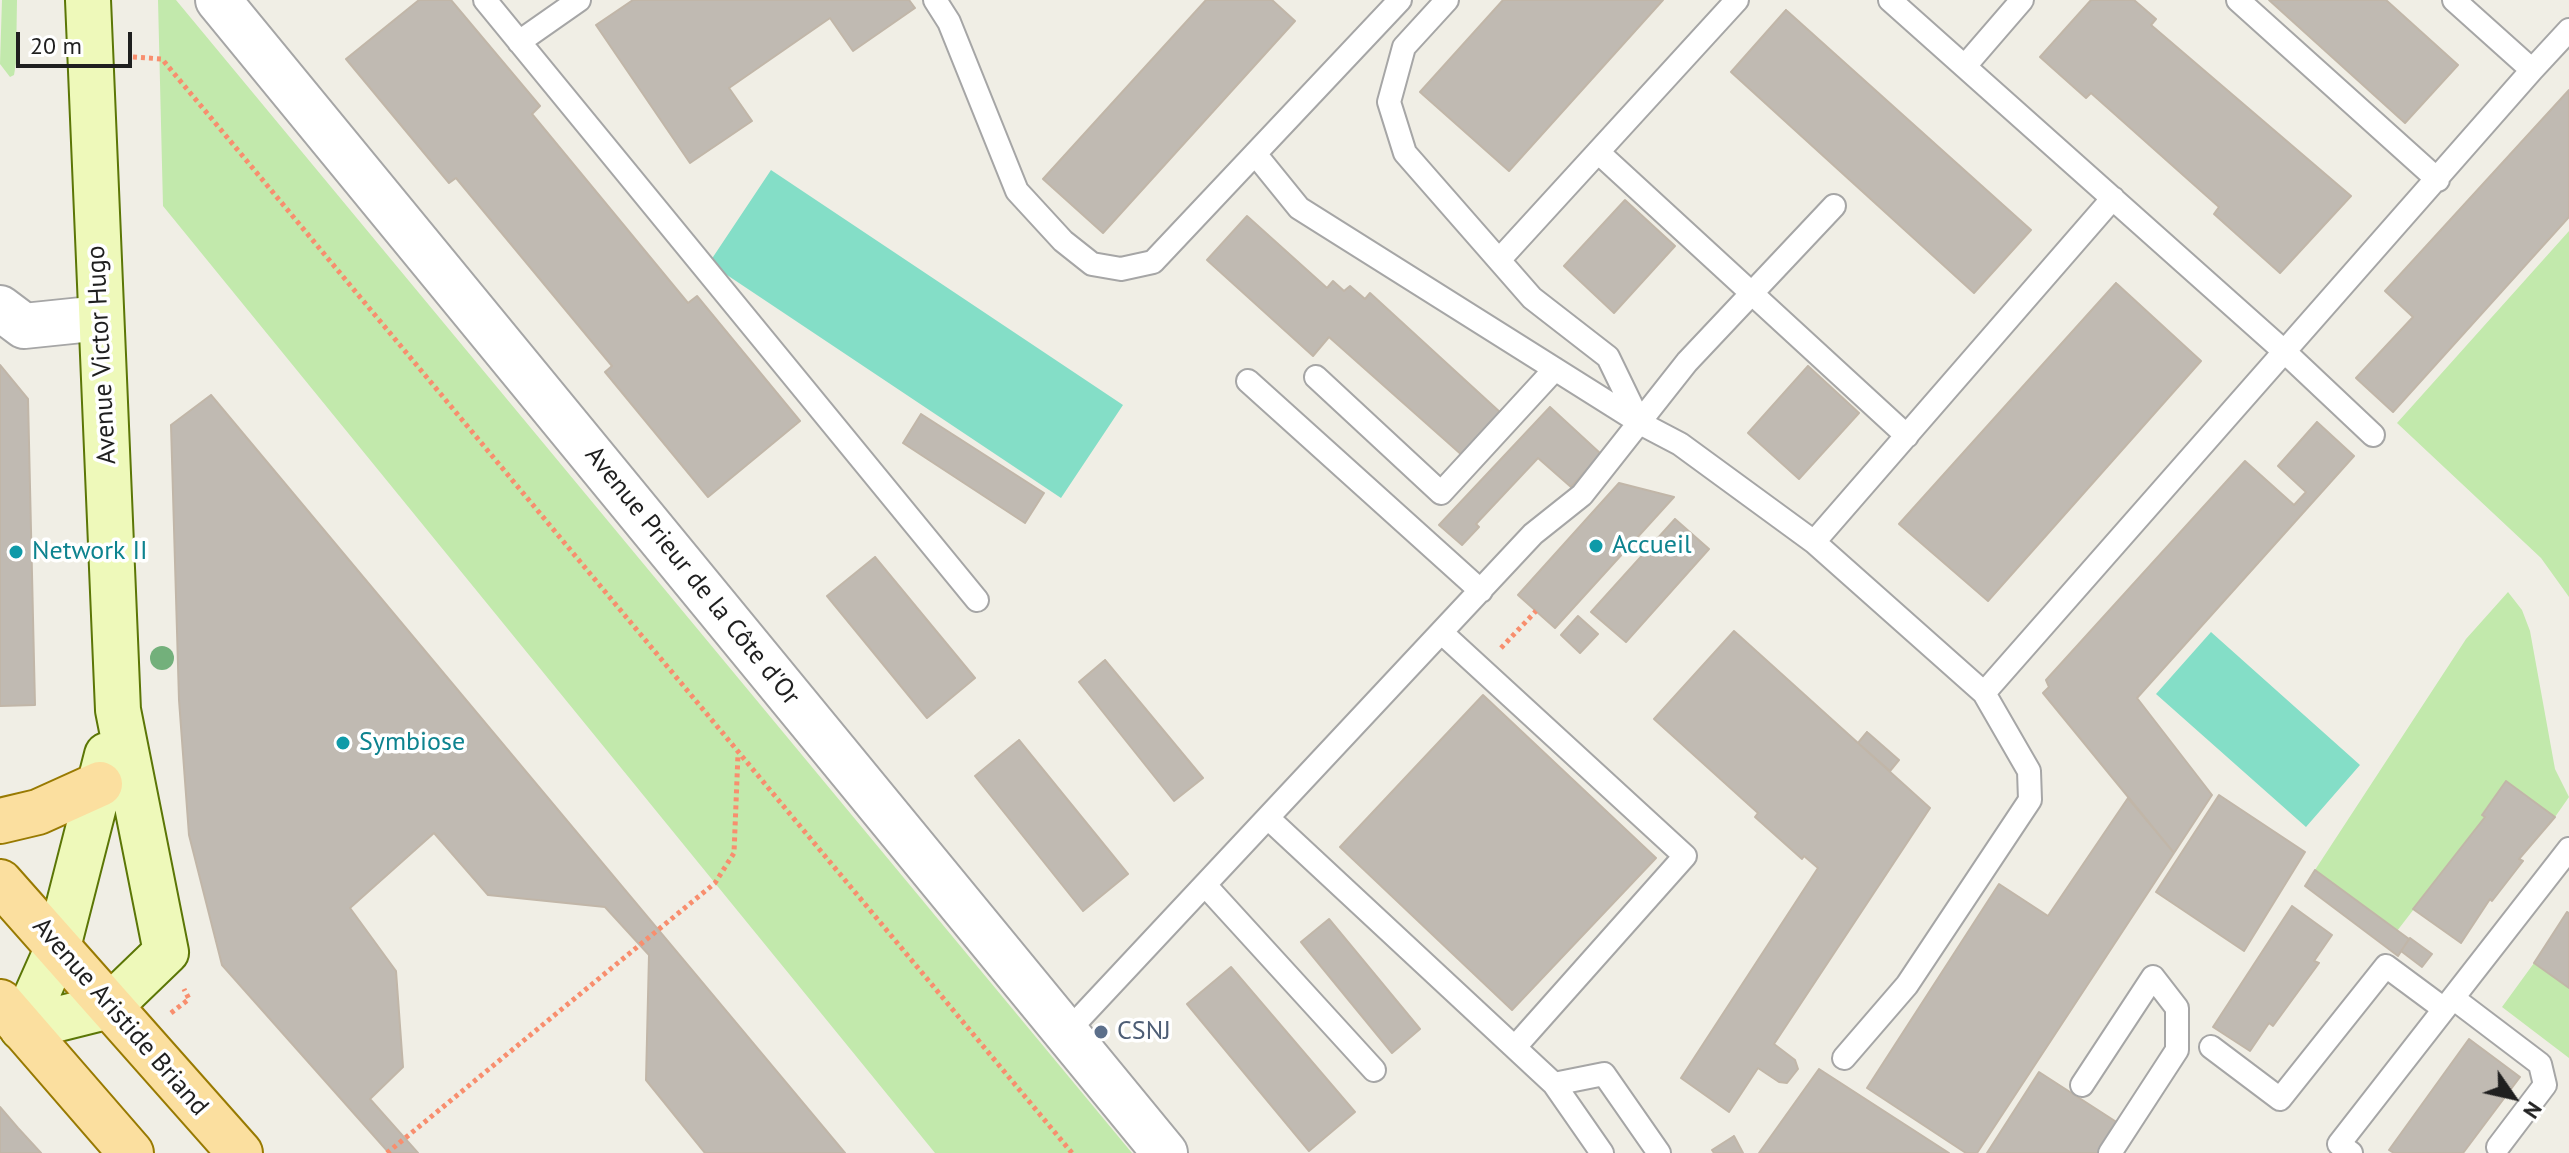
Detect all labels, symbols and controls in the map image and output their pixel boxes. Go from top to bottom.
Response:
scale bar [20,16,136,66]
text: 20 m [30,30,82,61]
street label: Avenue Victor Hugo [81,245,123,465]
street label: Avenue Prieur de la Côte d'Or [578,440,806,712]
place label: Accueil [1612,530,1692,562]
place label: Network II [32,536,148,568]
marker: Accueil [1587,537,1605,555]
marker: Network II [7,543,25,561]
place label: Symbiose [359,727,465,759]
marker: Symbiose [334,734,352,752]
street label: Avenue Aristide Briand [26,912,214,1122]
place label: CSNJ [1117,1016,1171,1048]
marker: CSNJ [1092,1023,1110,1041]
north arrow [2473,1057,2553,1137]
text: N [2517,1097,2549,1124]

